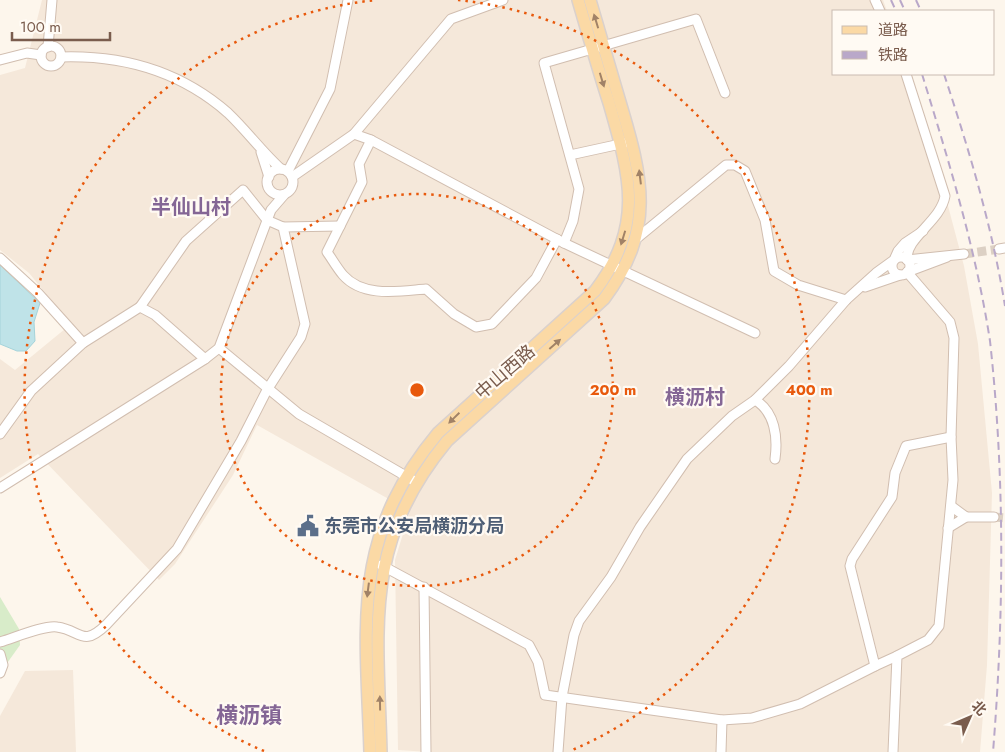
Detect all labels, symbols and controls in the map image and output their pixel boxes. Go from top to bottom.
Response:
scale bar [12,10,110,42]
legend [832,10,995,75]
one-way arrow [592,13,600,28]
text: 100 m [20,16,61,38]
text: 道路 [878,19,908,41]
text: 铁路 [878,44,908,66]
one-way arrow [598,73,606,88]
one-way arrow [636,169,644,185]
district label: 半仙山村 [151,193,231,222]
one-way arrow [619,231,627,246]
one-way arrow [549,338,561,350]
street label: 中山西路 [469,339,541,405]
text: 200 m [590,379,636,401]
text: 400 m [785,379,833,401]
centre of rings [408,381,426,399]
district label: 横沥村 [665,383,725,412]
one-way arrow [448,412,460,424]
public building icon: 东莞市公安局横沥分局 [295,513,321,539]
place label: 东莞市公安局横沥分局 [324,513,504,539]
one-way arrow [364,583,372,599]
north arrow [945,692,995,742]
one-way arrow [376,695,384,711]
text: 北 [967,696,991,720]
district label: 横沥镇 [216,699,282,731]

